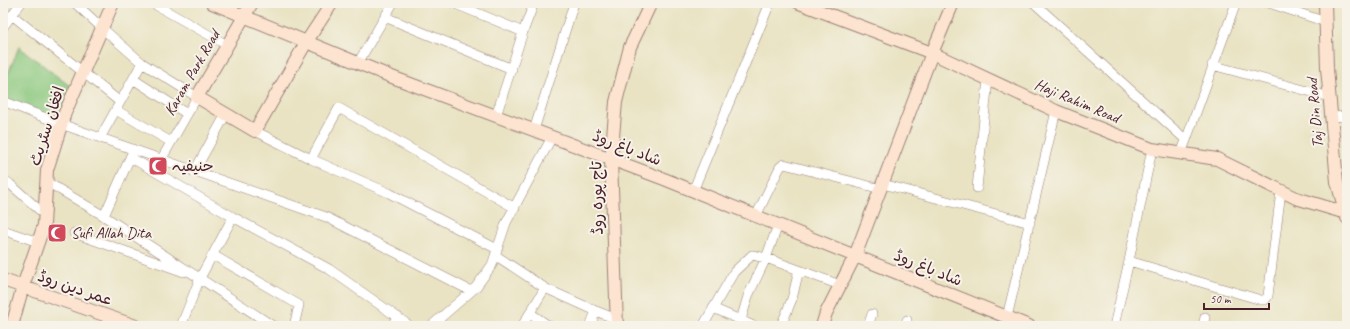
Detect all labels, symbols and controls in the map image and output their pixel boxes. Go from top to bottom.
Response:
street label: Karam Park Road [160,24,226,119]
street label: Haji Rahim Road [1032,74,1125,129]
street label: Taj Din Road [1302,75,1328,149]
street label: افغان سٹریٹ [25,84,69,168]
street label: شاد باغ روڈ [589,126,664,171]
mosque icon: حنیفیہ [147,155,169,177]
place label: حنیفیہ [172,156,214,176]
street label: تاج پورہ روڈ [586,161,608,235]
mosque icon: Sufi Allah Dita [46,222,68,244]
place label: Sufi Allah Dita [71,223,152,243]
street label: شاد باغ روڈ [890,245,965,292]
street label: عمر دین روڈ [35,266,115,310]
scale bar [1204,285,1269,311]
text: 50 m [1210,291,1232,307]

